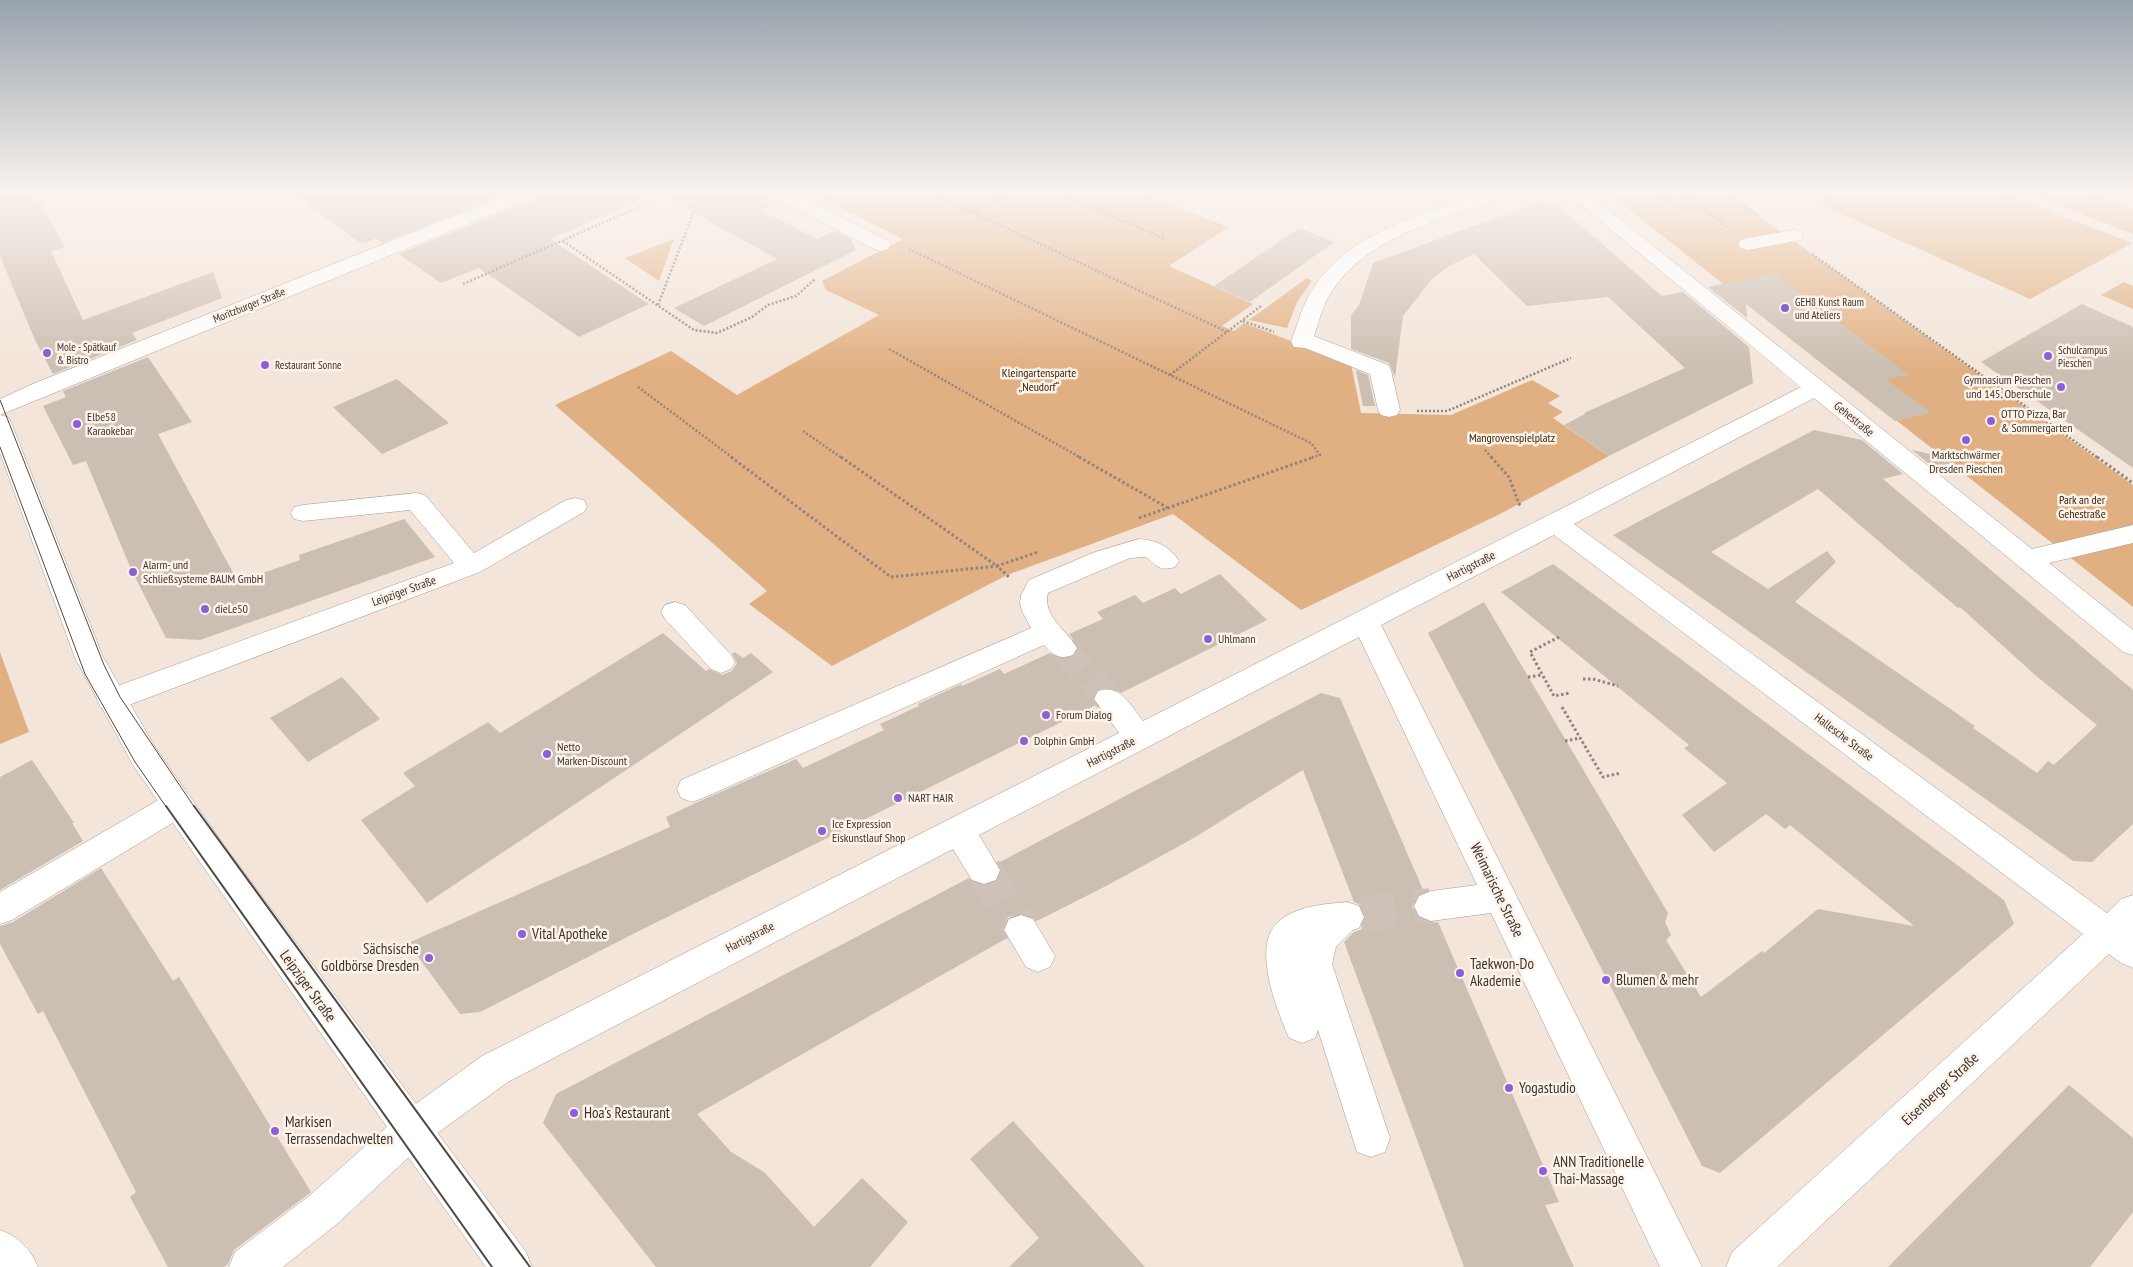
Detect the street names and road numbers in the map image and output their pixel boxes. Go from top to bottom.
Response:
street label: Moritzburger Straße [211,284,287,326]
street label: Gehestraße [1831,398,1877,439]
street label: Hartigstraße [1444,547,1497,584]
street label: Leipziger Straße [370,572,438,609]
street label: Hallesche Straße [1812,709,1877,764]
street label: Hartigstraße [1084,733,1137,770]
street label: Weimarische Straße [1466,839,1528,940]
street label: Hartigstraße [723,918,776,955]
street label: Leipziger Straße [276,946,341,1025]
street label: Eisenberger Straße [1897,1048,1982,1129]

